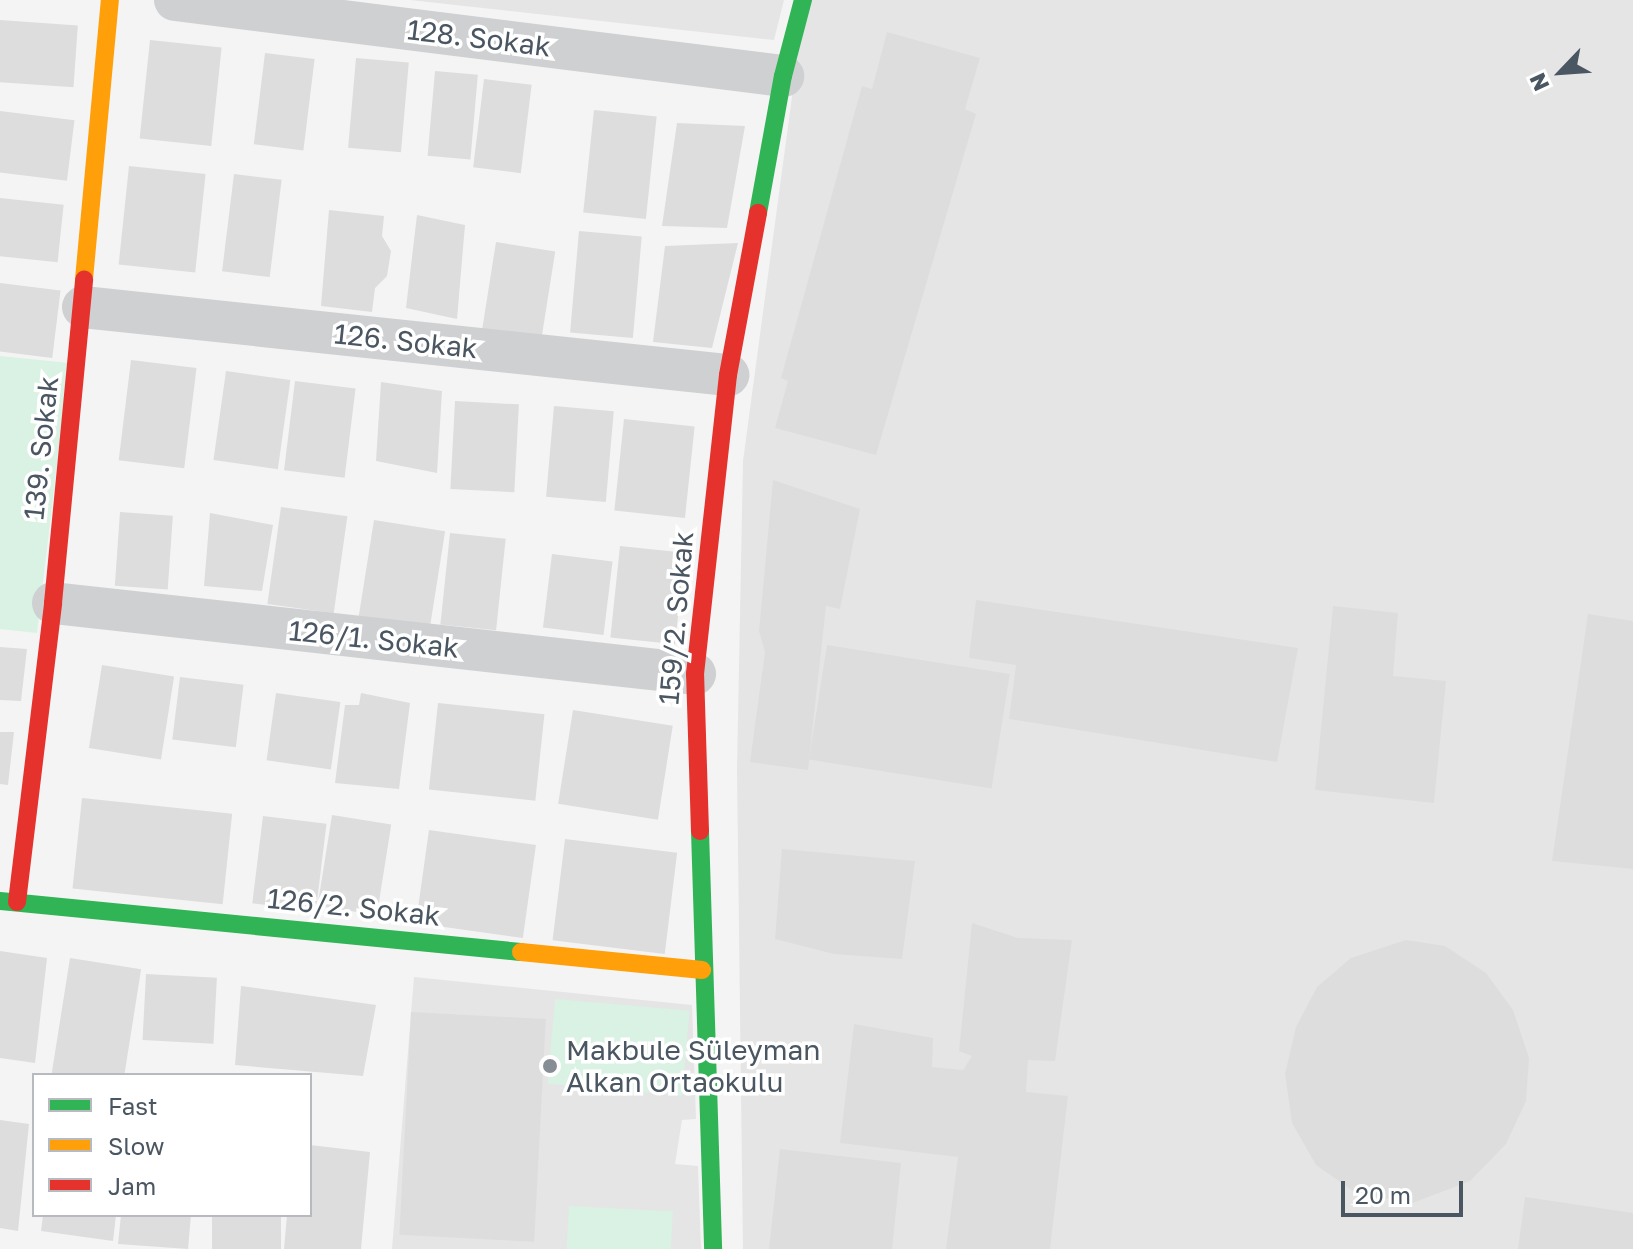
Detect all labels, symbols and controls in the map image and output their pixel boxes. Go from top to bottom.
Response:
street label: 128. Sokak [405,13,553,63]
north arrow [1521,32,1601,112]
text: N [1523,69,1555,96]
street label: 126. Sokak [333,317,479,365]
street label: 139. Sokak [17,375,65,521]
street label: 159/2. Sokak [652,530,700,706]
street label: 126/1. Sokak [287,613,461,665]
street label: 126/2. Sokak [266,881,442,933]
place label: Makbule Süleyman Alkan Ortaokulu [566,1033,821,1099]
marker: Makbule Süleyman Alkan Ortaokulu [541,1057,559,1075]
legend [32,1073,312,1217]
text: Fast [108,1091,158,1120]
text: Slow [108,1131,164,1160]
scale bar [1345,1165,1467,1215]
text: Jam [108,1171,156,1200]
text: 20 m [1355,1180,1411,1209]

